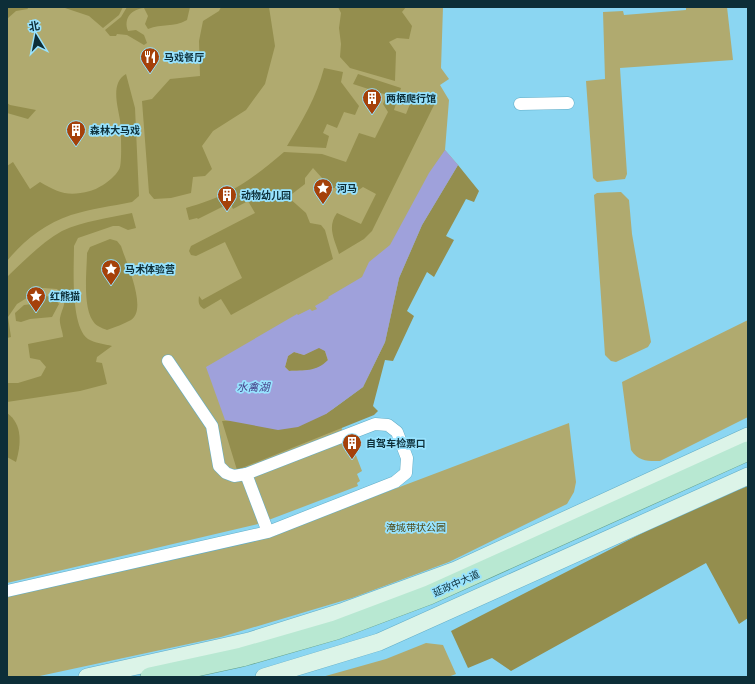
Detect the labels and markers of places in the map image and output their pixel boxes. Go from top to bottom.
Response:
restaurant icon: 马戏餐厅 [139,46,161,74]
place label: 马戏餐厅 [164,51,204,63]
building icon: 两栖爬行馆 [361,87,383,115]
place label: 两栖爬行馆 [386,92,436,104]
building icon: 森林大马戏 [65,119,87,147]
place label: 森林大马戏 [90,124,140,136]
place icon: 河马 [312,177,334,205]
place label: 河马 [337,182,357,194]
building icon: 动物幼儿园 [216,184,238,212]
place label: 动物幼儿园 [241,189,291,201]
place icon: 马术体验营 [100,258,122,286]
place label: 马术体验营 [125,263,175,275]
place icon: 红熊猫 [25,285,47,313]
place label: 红熊猫 [50,290,80,302]
building icon: 自驾车检票口 [341,432,363,460]
place label: 自驾车检票口 [366,437,426,449]

